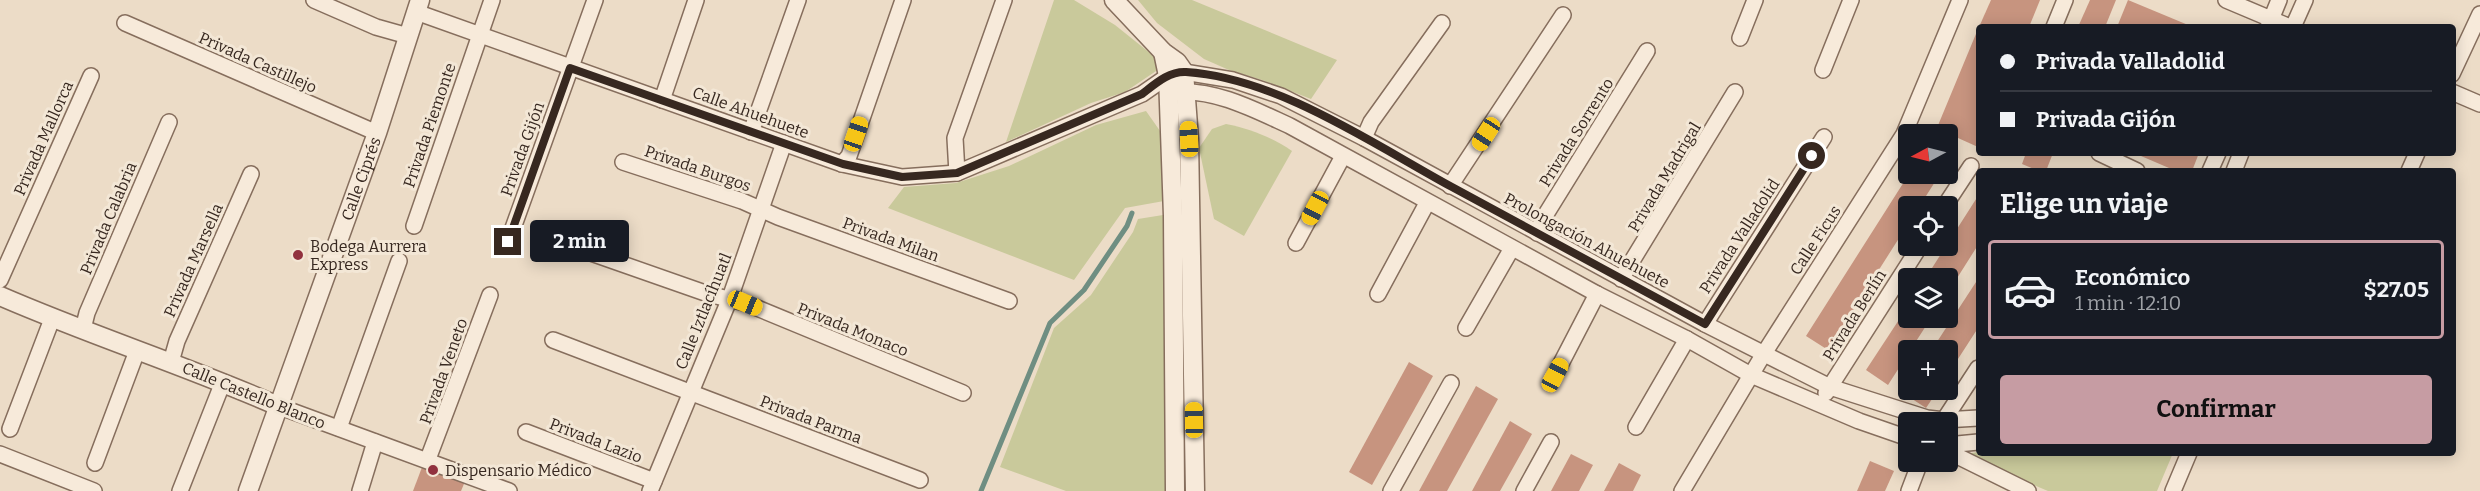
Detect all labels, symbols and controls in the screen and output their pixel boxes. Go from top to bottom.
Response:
street label: Privada Castillejo [196,28,320,97]
text: Privada Valladolid [2036,48,2225,75]
street label: Privada Piemonte [399,60,460,190]
street label: Privada Sorrento [1535,74,1617,190]
street label: Privada Mallorca [10,78,77,198]
street label: Calle Ahuehuete [690,83,812,142]
street label: Privada Gijón [497,99,548,199]
text: Privada Gijón [2036,106,2176,133]
car [842,114,870,154]
car [1469,114,1503,154]
street label: Privada Madrigal [1624,119,1705,236]
car [1179,121,1199,157]
north arrow [1898,124,1958,184]
map controls [1898,124,1958,472]
street label: Calle Ciprés [337,135,385,223]
street label: Privada Burgos [642,141,753,196]
route start [1798,142,1825,169]
street label: Privada Calabria [76,159,141,277]
street label: Privada Valladolid [1695,175,1784,297]
car [1299,188,1331,228]
text: Elige un viaje [2000,188,2168,220]
street label: Prolongación Ahuehuete [1501,189,1673,292]
button: locate [1898,196,1958,256]
street label: Privada Marsella [160,200,227,320]
street label: Calle Ficus [1786,202,1845,279]
street label: Privada Milan [840,213,942,266]
callout: 2 min [529,221,628,263]
route end [494,228,521,255]
text: 2 min [553,229,606,253]
place label: Bodega Aurrera Express [310,237,427,274]
marker: Bodega Aurrera Express [291,248,305,262]
street label: Calle Iztlacíhuatl [671,250,736,372]
icon: car [2003,263,2057,317]
text: Económico [2075,264,2190,291]
street label: Privada Berlín [1819,266,1890,364]
button: layers [1898,268,1958,328]
text: $27.05 [2363,276,2429,303]
car [725,288,765,318]
text: 1 min · 12:10 [2075,291,2181,315]
street label: Privada Monaco [795,299,911,360]
street label: Privada Veneto [416,316,471,427]
button: + [1898,340,1958,400]
car [1539,355,1571,395]
street label: Calle Castello Blanco [179,358,328,433]
button: Confirmar [2000,375,2432,444]
street label: Privada Parma [757,391,865,448]
car [1185,402,1203,438]
button: − [1898,412,1958,472]
street label: Privada Lazio [547,414,645,467]
place label: Dispensario Médico [445,461,592,480]
marker: Dispensario Médico [426,463,440,477]

